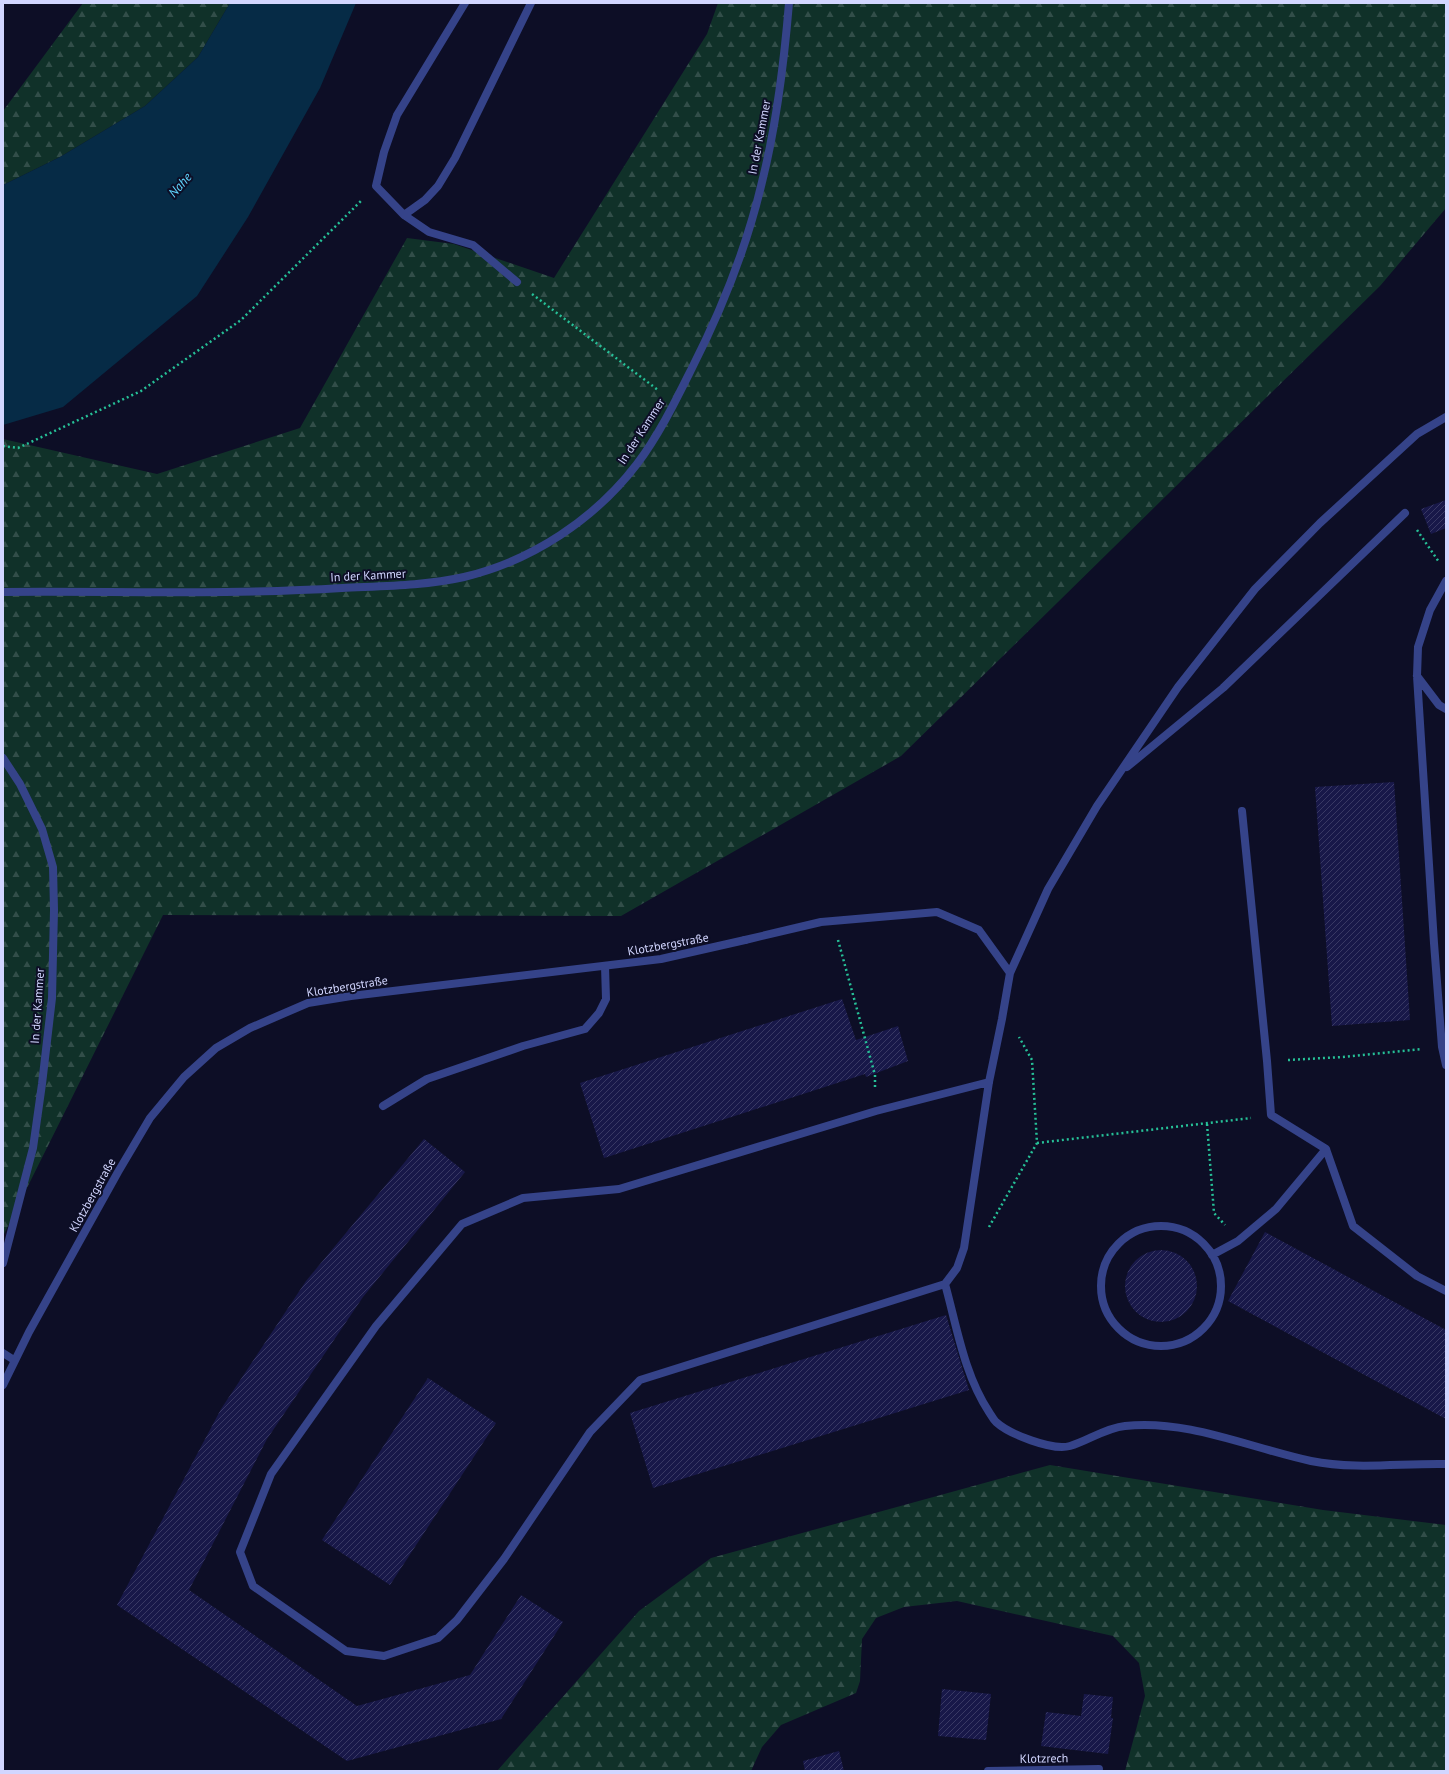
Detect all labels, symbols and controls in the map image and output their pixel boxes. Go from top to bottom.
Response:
street label: In der Kammer [744,98,774,176]
water label: Nahe [165,169,195,201]
street label: In der Kammer [614,395,668,467]
street label: In der Kammer [330,566,406,584]
street label: Klotzbergstraße [626,929,710,959]
street label: In der Kammer [27,968,47,1044]
street label: Klotzbergstraße [305,972,389,1000]
street label: Klotzbergstraße [66,1155,118,1235]
street label: Klotzrech [1020,1750,1068,1766]

